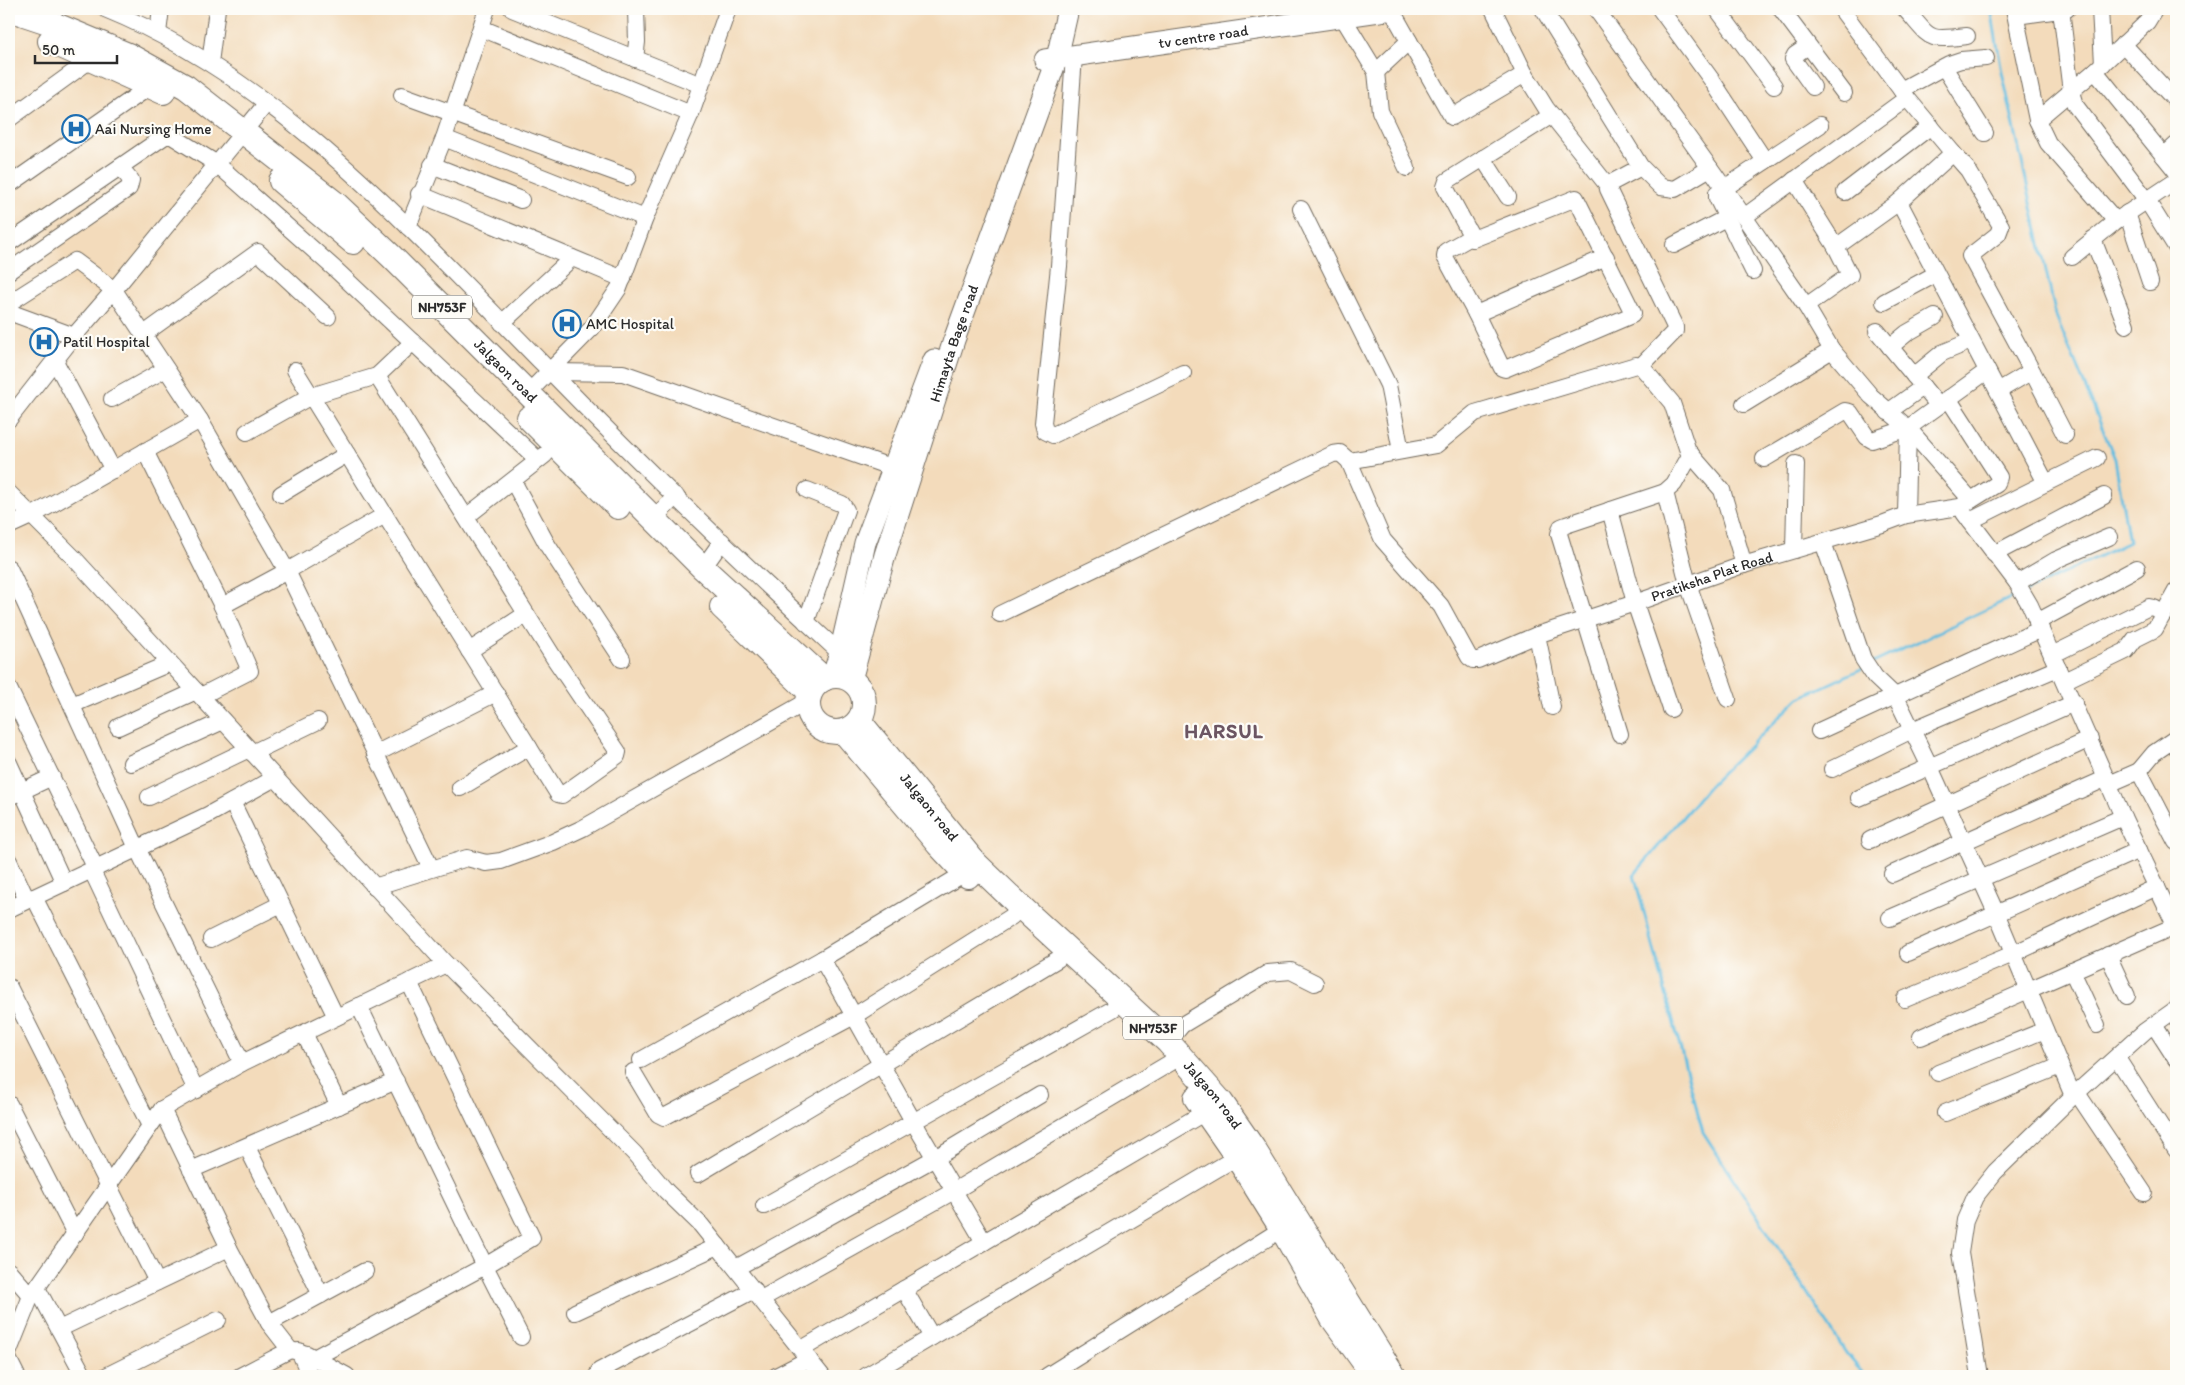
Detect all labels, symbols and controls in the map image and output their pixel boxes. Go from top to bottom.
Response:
street label: tv centre road [1157,21,1249,52]
scale bar [35,32,118,64]
text: 50 m [42,41,75,59]
hospital icon: Aai Nursing Home [61,114,91,144]
place label: Aai Nursing Home [95,120,211,138]
street label: Himayta Bage road [926,282,982,405]
road number: NH753F [412,296,472,318]
hospital icon: AMC Hospital [552,309,582,339]
place label: AMC Hospital [586,315,675,333]
hospital icon: Patil Hospital [29,327,59,357]
place label: Patil Hospital [63,333,150,351]
street label: Jalgaon road [470,335,541,406]
street label: Pratiksha Plat Road [1649,548,1775,606]
district label: HARSUL [1184,719,1264,743]
street label: Jalgaon road [896,769,962,845]
road number: NH753F [1123,1016,1183,1040]
street label: Jalgaon road [1180,1057,1246,1132]

